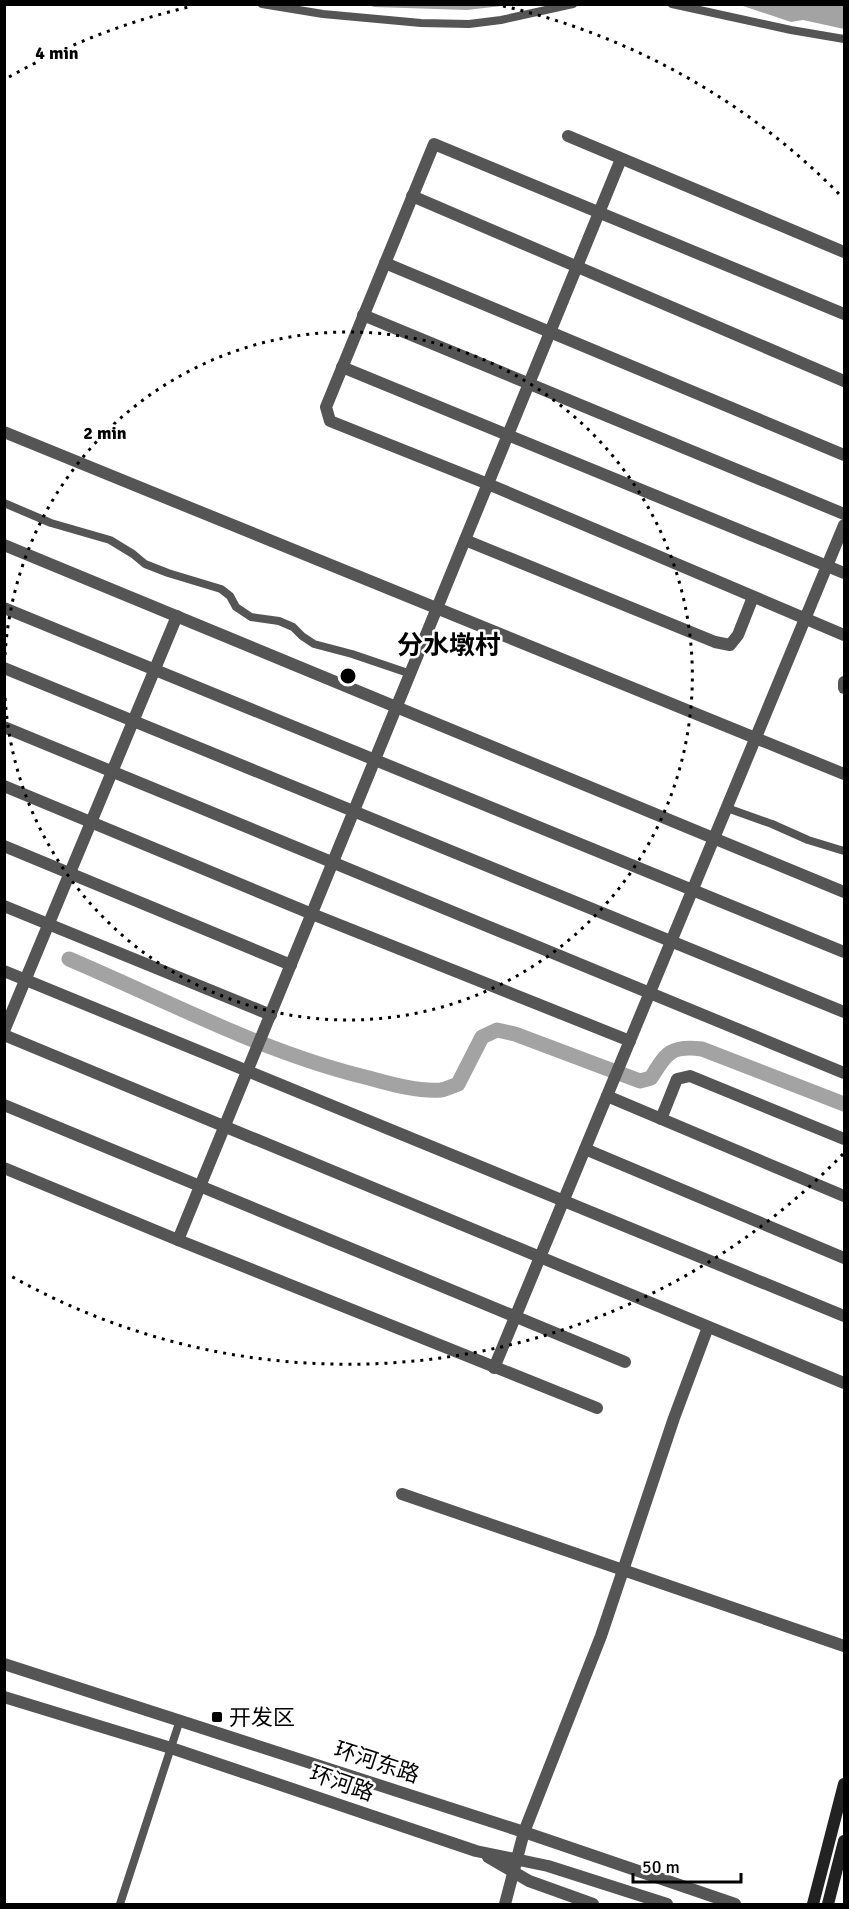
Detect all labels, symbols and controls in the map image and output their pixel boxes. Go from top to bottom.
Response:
text: 4 min [35,42,79,64]
text: 2 min [83,422,127,444]
district label: 分水墩村 [397,630,501,662]
centre of rings [338,666,358,686]
place label: 开发区 [229,1704,295,1731]
marker: 开发区 [210,1710,224,1724]
street label: 环河东路 [331,1736,423,1788]
street label: 环河路 [306,1759,378,1807]
scale bar [633,1846,741,1884]
text: 50 m [642,1856,680,1878]

